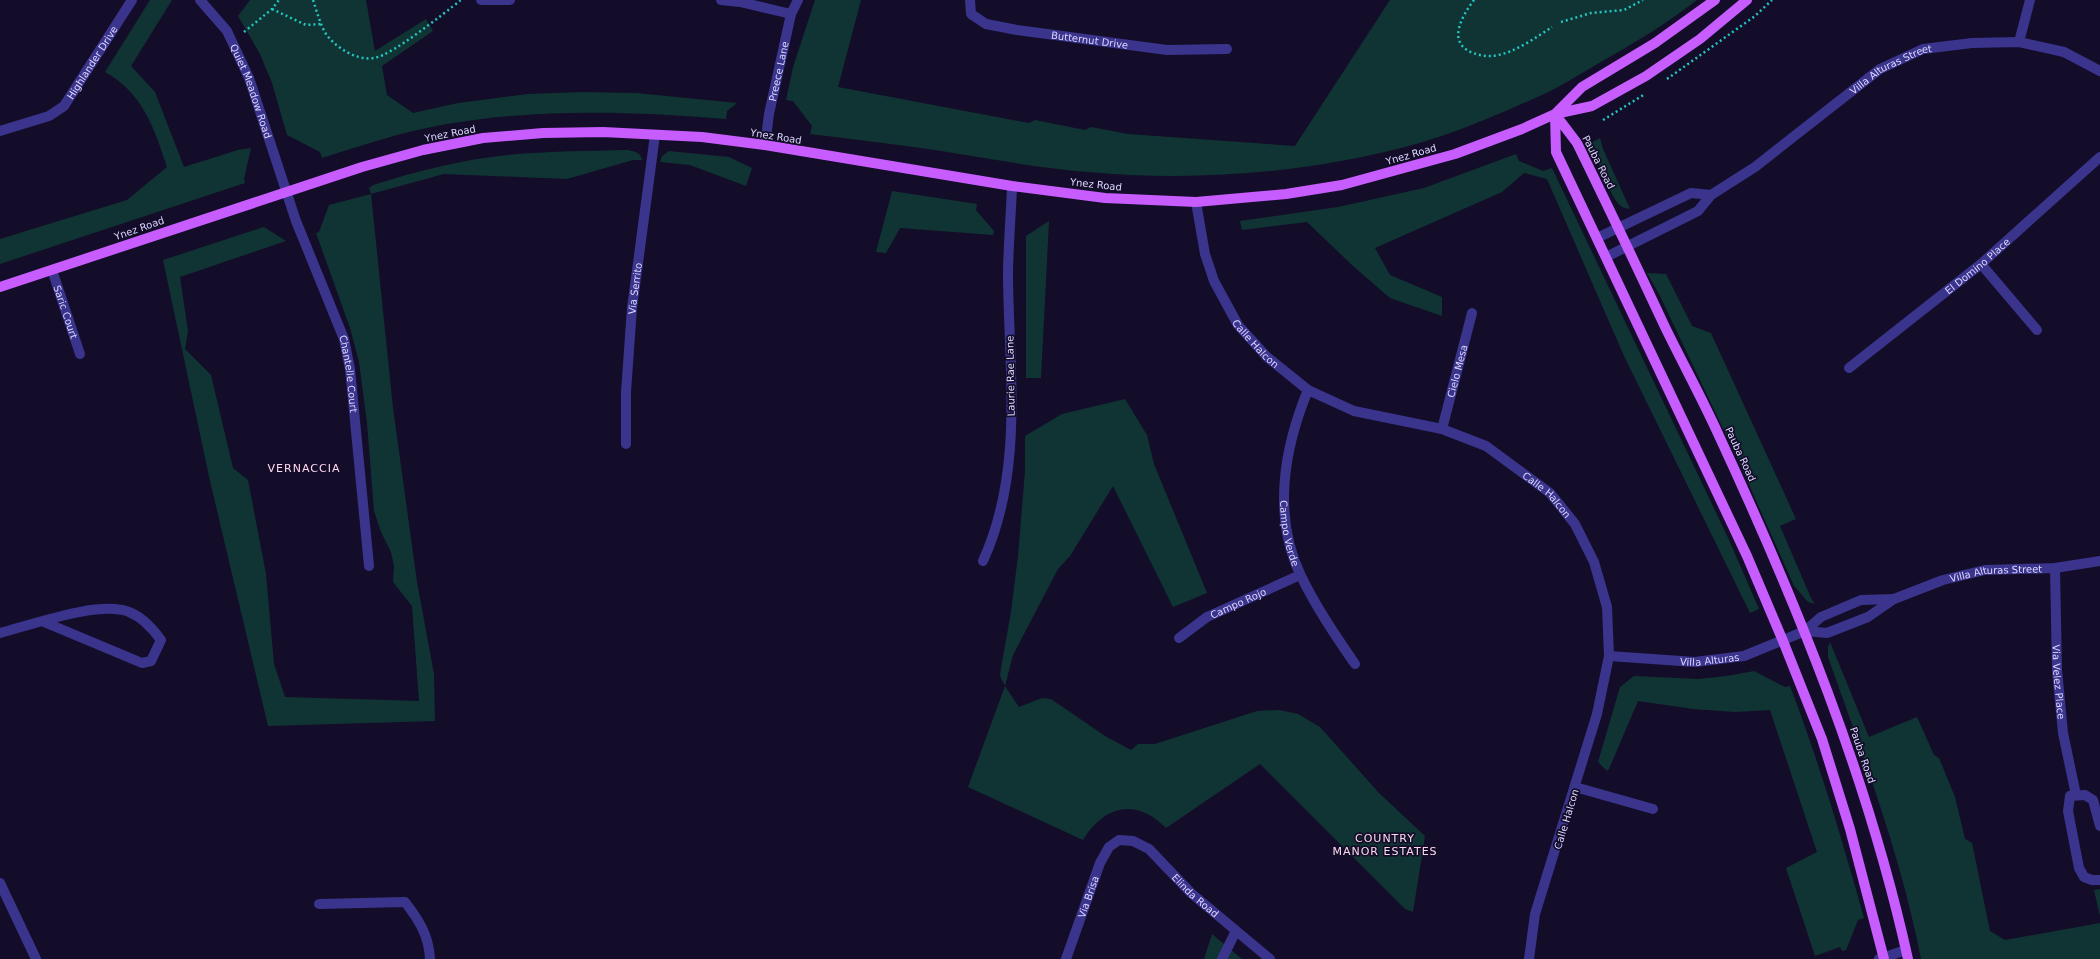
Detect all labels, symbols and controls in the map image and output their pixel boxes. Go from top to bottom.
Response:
street label: Highlander Drive [65,24,120,101]
street label: Butternut Drive [1050,30,1129,51]
street label: Preece Lane [767,40,791,102]
street label: Quiet Meadow Road [228,42,273,140]
street label: Villa Alturas Street [1848,43,1932,97]
street label: Ynez Road [422,123,477,144]
street label: Ynez Road [748,127,803,146]
street label: Pauba Road [1580,134,1617,191]
street label: Ynez Road [1384,142,1438,167]
street label: Ynez Road [1068,176,1122,193]
street label: Ynez Road [112,215,166,242]
street label: El Domino Place [1943,236,2012,296]
street label: Via Serrito [627,262,644,315]
street label: Saric Court [51,284,79,340]
street label: Calle Halcon [1230,318,1281,370]
street label: Chantelle Court [337,333,359,413]
street label: Laurie Rae Lane [1004,336,1017,416]
street label: Cielo Mesa [1445,343,1470,399]
street label: Pauba Road [1723,425,1758,483]
district label: VERNACCIA [268,462,340,475]
street label: Calle Halcon [1520,470,1573,520]
street label: Campo Verde [1278,500,1301,568]
street label: Villa Alturas Street [1949,563,2042,584]
street label: Campo Rojo [1209,586,1268,621]
street label: Via Velez Place [2051,644,2067,720]
street label: Villa Alturas [1680,652,1740,668]
street label: Pauba Road [1848,726,1877,785]
street label: Calle Halcon [1552,788,1581,851]
district label: COUNTRY MANOR ESTATES [1332,832,1438,858]
street label: Elinda Road [1170,872,1221,920]
street label: Via Brisa [1076,874,1101,919]

